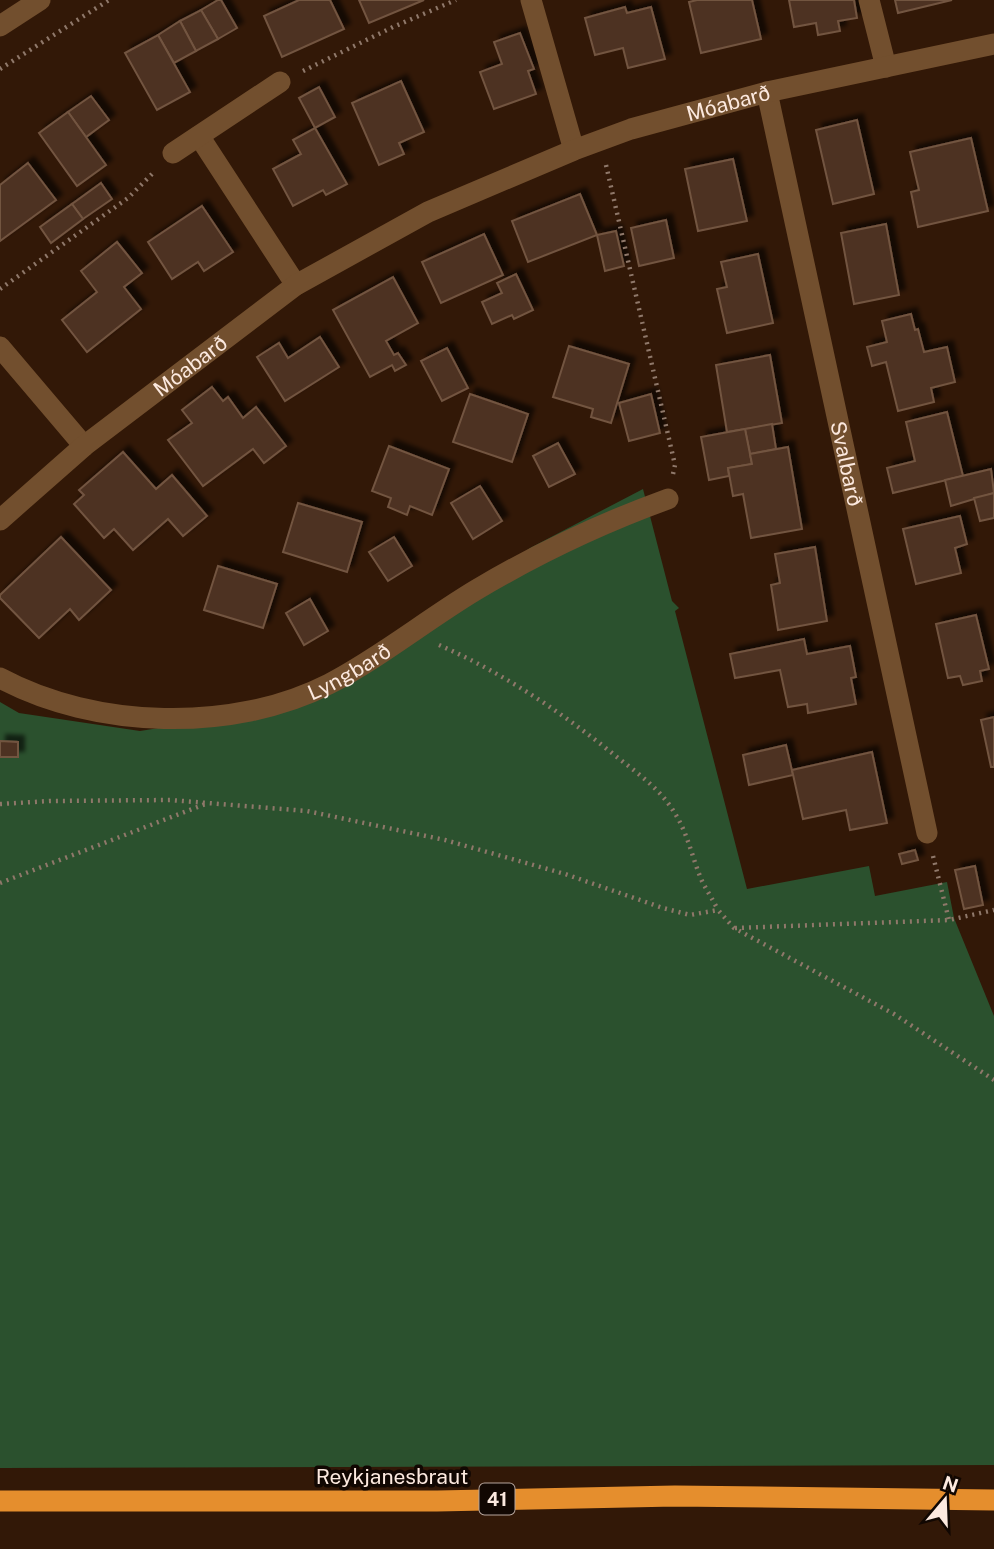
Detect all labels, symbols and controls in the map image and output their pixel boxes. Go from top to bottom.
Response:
street label: Móabarð [683,79,773,126]
street label: Móabarð [148,330,232,401]
street label: Svalbarð [826,419,869,508]
street label: Lyngbarð [304,638,395,705]
street label: Reykjanesbraut [316,1464,468,1489]
north arrow [910,1465,980,1535]
text: N [940,1471,961,1497]
road number: 41 [480,1484,514,1514]

